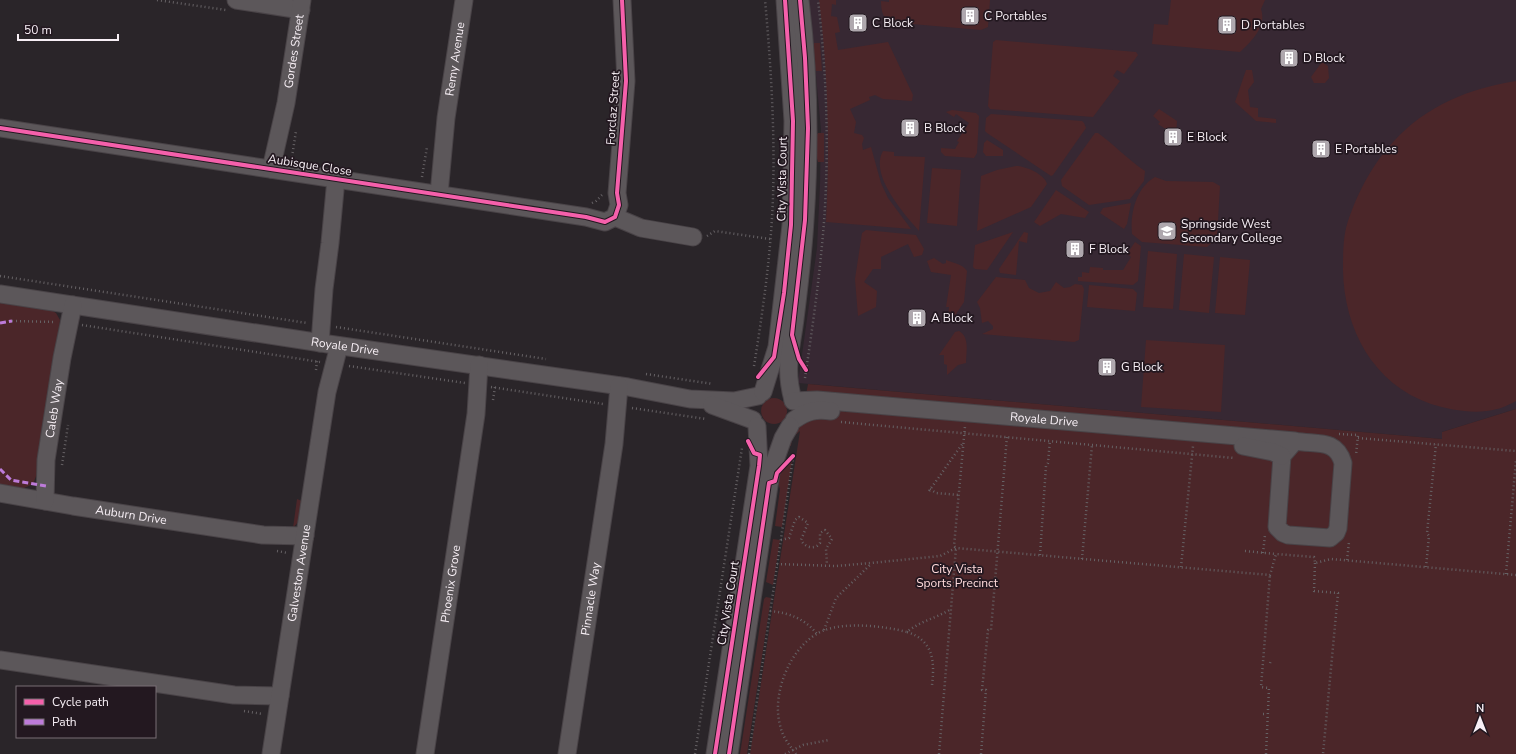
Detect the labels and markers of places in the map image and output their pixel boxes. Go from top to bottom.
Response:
building icon: C Portables [959,5,981,27]
place label: C Portables [984,8,1047,24]
building icon: C Block [847,12,869,34]
building icon: D Portables [1216,14,1238,36]
place label: C Block [872,15,914,31]
place label: D Portables [1241,17,1305,33]
building icon: D Block [1278,47,1300,69]
place label: D Block [1303,50,1346,66]
building icon: B Block [899,117,921,139]
place label: B Block [924,120,966,136]
building icon: E Block [1162,126,1184,148]
place label: E Block [1187,129,1228,145]
building icon: E Portables [1310,138,1332,160]
place label: E Portables [1335,141,1397,157]
place label: Springside West Secondary College [1181,216,1282,246]
school or university icon: Springside West Secondary College [1156,220,1178,242]
building icon: F Block [1064,238,1086,260]
place label: F Block [1089,241,1129,257]
building icon: A Block [906,307,928,329]
place label: A Block [931,310,974,326]
building icon: G Block [1096,356,1118,378]
place label: G Block [1121,359,1164,375]

